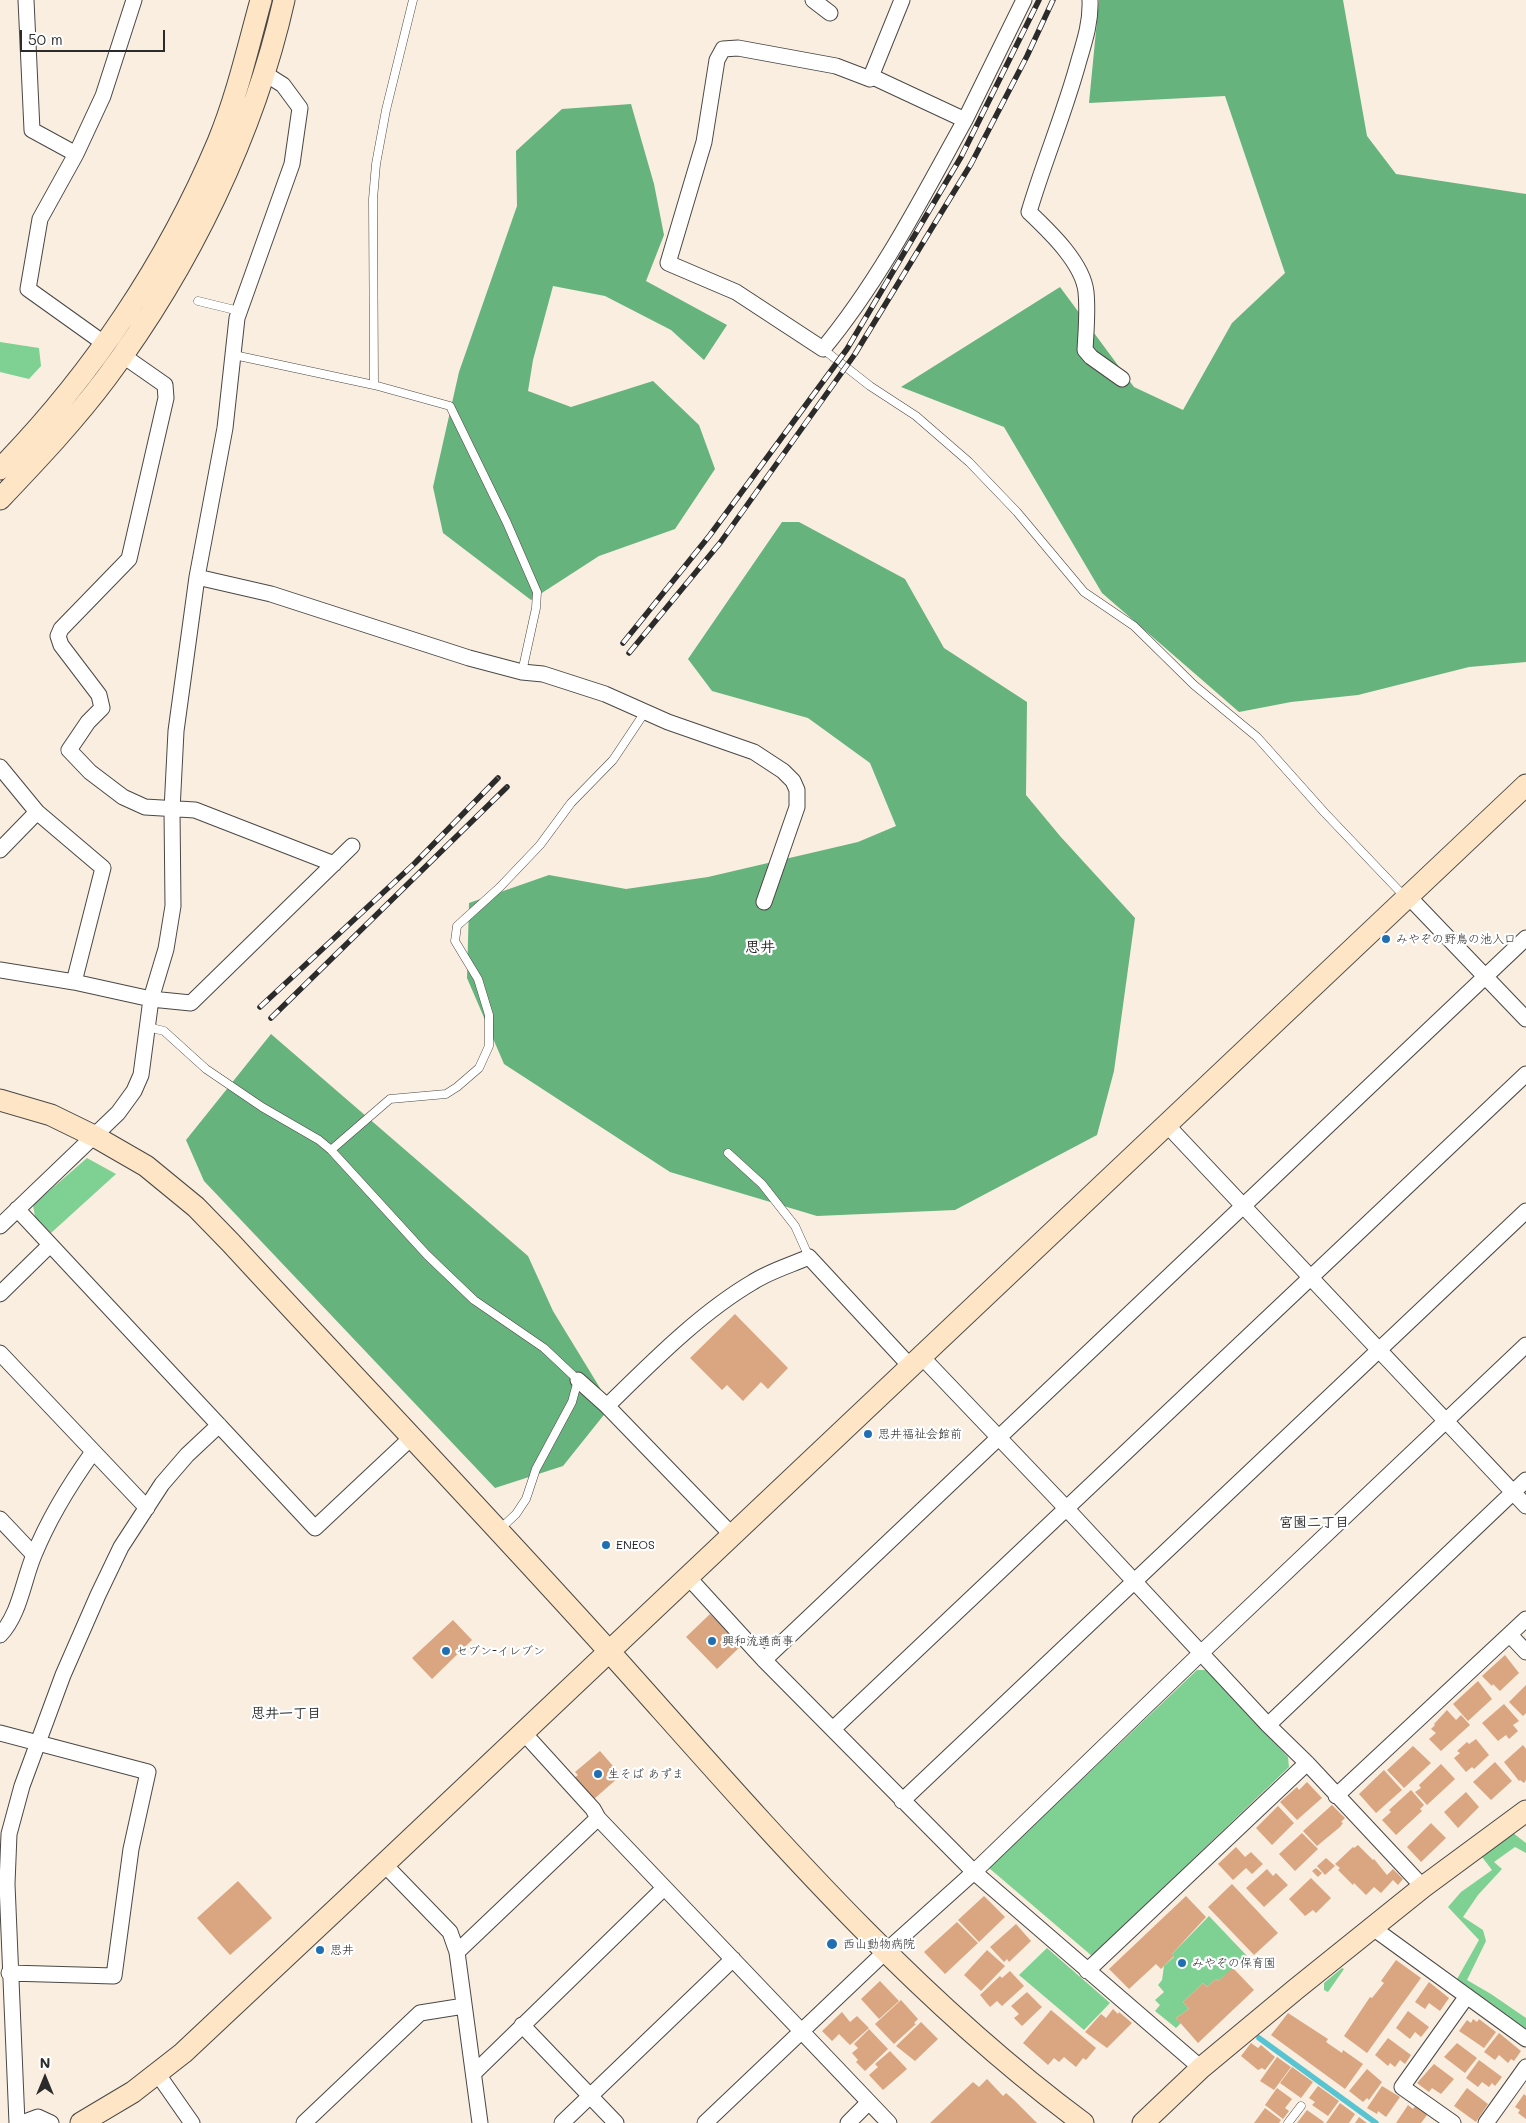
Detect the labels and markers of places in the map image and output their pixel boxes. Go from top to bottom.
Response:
place label: みやぞの野鳥の池入口 [1396,932,1516,946]
marker: みやぞの野鳥の池入口 [1380,933,1392,945]
place label: 思井福祉会館前 [878,1427,962,1441]
marker: 思井福祉会館前 [862,1428,874,1440]
place label: ENEOS [616,1538,655,1552]
marker: ENEOS [600,1539,612,1551]
place label: 興和流通商事 [722,1634,794,1648]
marker: 興和流通商事 [706,1635,718,1647]
place label: セブン-イレブン [456,1644,545,1658]
marker: セブン-イレブン [440,1645,452,1657]
place label: 生そば あずま [608,1767,684,1781]
marker: 生そば あずま [592,1768,604,1780]
marker: 西山動物病院 [825,1937,839,1951]
place label: 西山動物病院 [843,1937,915,1951]
place label: 思井 [330,1943,354,1957]
marker: 思井 [314,1944,326,1956]
place label: みやぞの保育園 [1192,1956,1276,1970]
marker: みやぞの保育園 [1176,1957,1188,1969]

